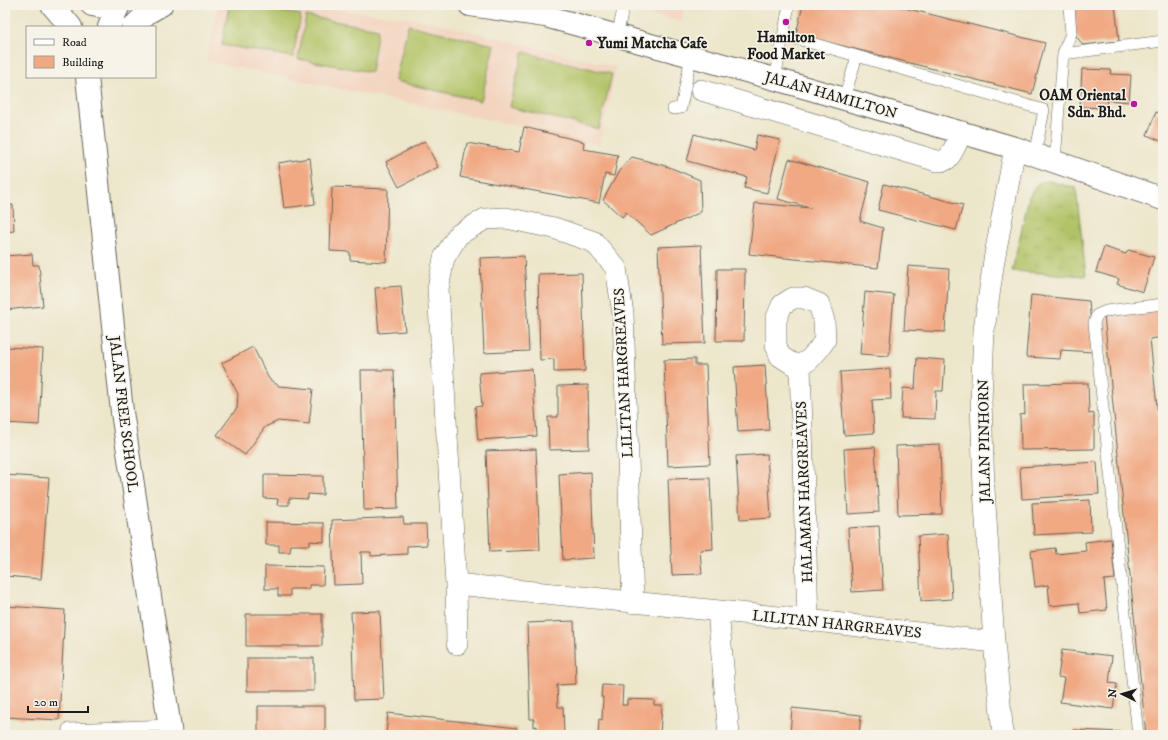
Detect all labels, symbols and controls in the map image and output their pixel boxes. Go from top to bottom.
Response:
marker: Hamilton Food Market [781,17,791,27]
legend [26,26,156,78]
place label: Hamilton Food Market [747,28,825,64]
place label: Yumi Matcha Cafe [596,34,708,53]
text: Road [62,35,87,50]
marker: Yumi Matcha Cafe [584,38,594,48]
text: Building [62,55,103,70]
street label: JALAN HAMILTON [760,67,899,124]
place label: OAM Oriental Sdn. Bhd. [1039,86,1126,122]
marker: OAM Oriental Sdn. Bhd. [1129,99,1139,109]
street label: LILITAN HARGREAVES [610,287,637,458]
street label: JALAN FREE SCHOOL [104,333,143,493]
street label: JALAN PINHORN [974,379,995,505]
street label: HALAMAN HARGREAVES [792,401,817,583]
street label: LILITAN HARGREAVES [751,606,923,643]
north arrow [1102,674,1142,714]
scale bar [28,688,88,714]
text: N [1106,688,1120,698]
text: 20 m [34,695,58,710]

